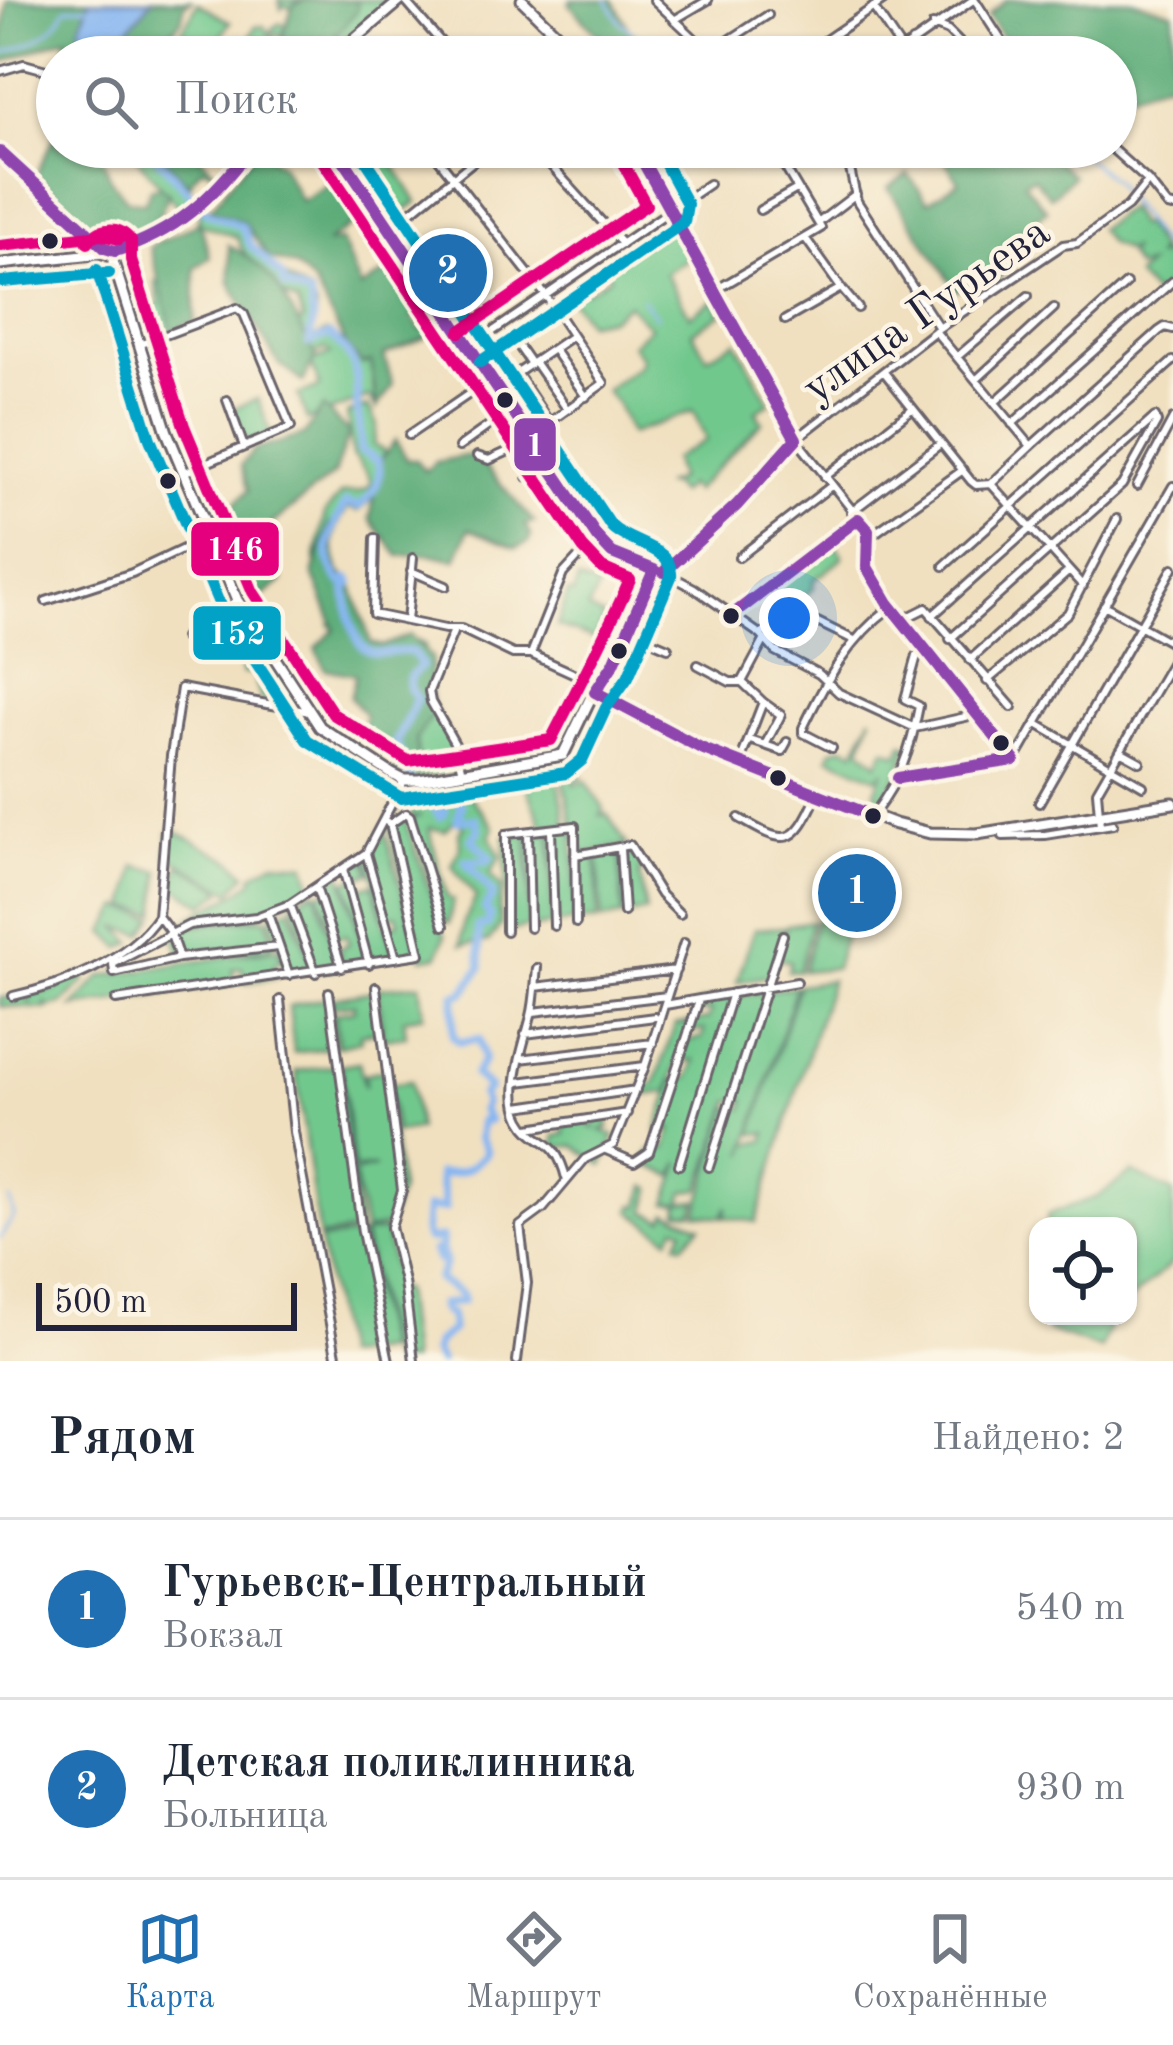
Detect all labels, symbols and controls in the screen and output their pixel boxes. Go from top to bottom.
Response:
search box [36,36,1137,168]
icon: search [78,69,144,135]
text: Поиск [174,79,298,124]
street label: улица Гурьева [796,210,1059,413]
pin: 2 [409,228,487,318]
unlabelled marker [39,230,61,252]
unlabelled marker [494,389,516,411]
line badge: 1 [512,416,558,473]
text: 1 [525,431,545,464]
unlabelled marker [157,470,179,492]
line badge: 146 [189,520,281,578]
text: 146 [206,535,264,568]
your location [759,588,819,648]
line badge: 152 [191,604,283,662]
unlabelled marker [720,605,742,627]
text: 152 [208,619,266,652]
unlabelled marker [608,640,630,662]
unlabelled marker [990,732,1012,754]
unlabelled marker [767,767,789,789]
unlabelled marker [862,805,884,827]
pin: 1 [818,848,896,938]
map controls [1029,1217,1137,1325]
button: locate [1029,1217,1137,1325]
scale bar [36,1277,297,1330]
text: 500 m [54,1287,147,1320]
text: Рядом [48,1414,196,1465]
text: Найдено: 2 [932,1419,1125,1458]
text: Гурьевск-Центральный [162,1562,647,1607]
text: 1 [76,1589,98,1628]
text: 540 m [1015,1589,1125,1628]
text: Вокзал [162,1617,284,1656]
text: Детская поликлинника [162,1742,635,1787]
text: 2 [76,1769,98,1808]
text: 930 m [1015,1769,1125,1808]
text: Больница [162,1797,328,1836]
tab: Карта [126,1906,215,2019]
tab: Маршрут [466,1906,602,2019]
tab: Сохранённые [853,1906,1047,2019]

